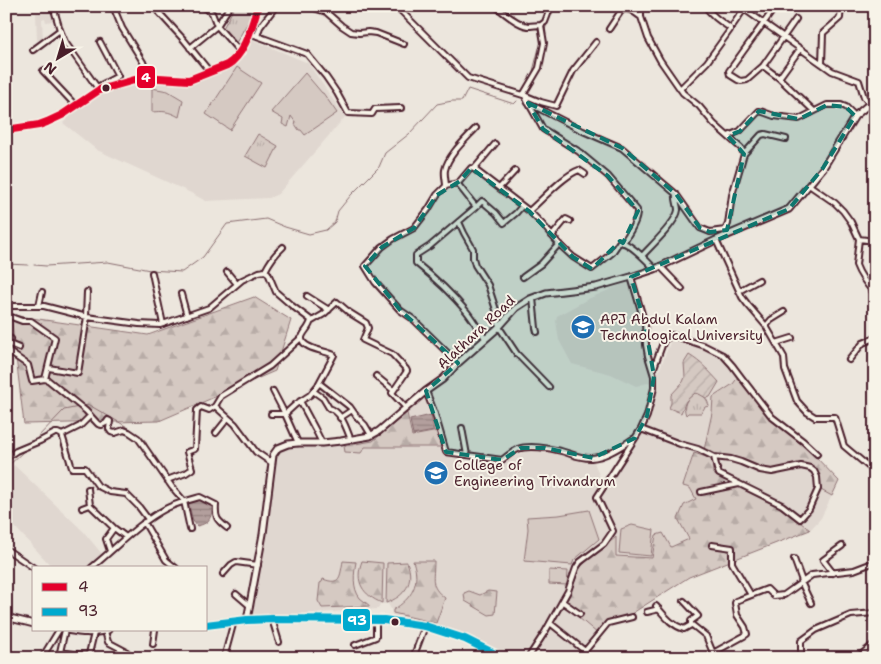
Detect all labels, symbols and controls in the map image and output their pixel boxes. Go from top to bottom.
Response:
north arrow [32,32,82,82]
text: N [40,58,60,79]
line badge: 4 [136,65,156,89]
text: 4 [141,68,151,86]
unlabelled marker [101,83,111,93]
street label: Alathara Road [433,291,519,373]
place label: APJ Abdul Kalam Technological University [600,310,763,344]
school or university icon: APJ Abdul Kalam Technological University [570,314,596,340]
place label: College of Engineering Trivandrum [454,456,616,490]
school or university icon: College of Engineering Trivandrum [423,460,449,486]
legend [32,566,208,632]
text: 4 [78,577,89,597]
text: 93 [78,601,98,621]
line badge: 93 [342,608,371,632]
text: 93 [347,611,367,629]
unlabelled marker [390,617,400,627]

